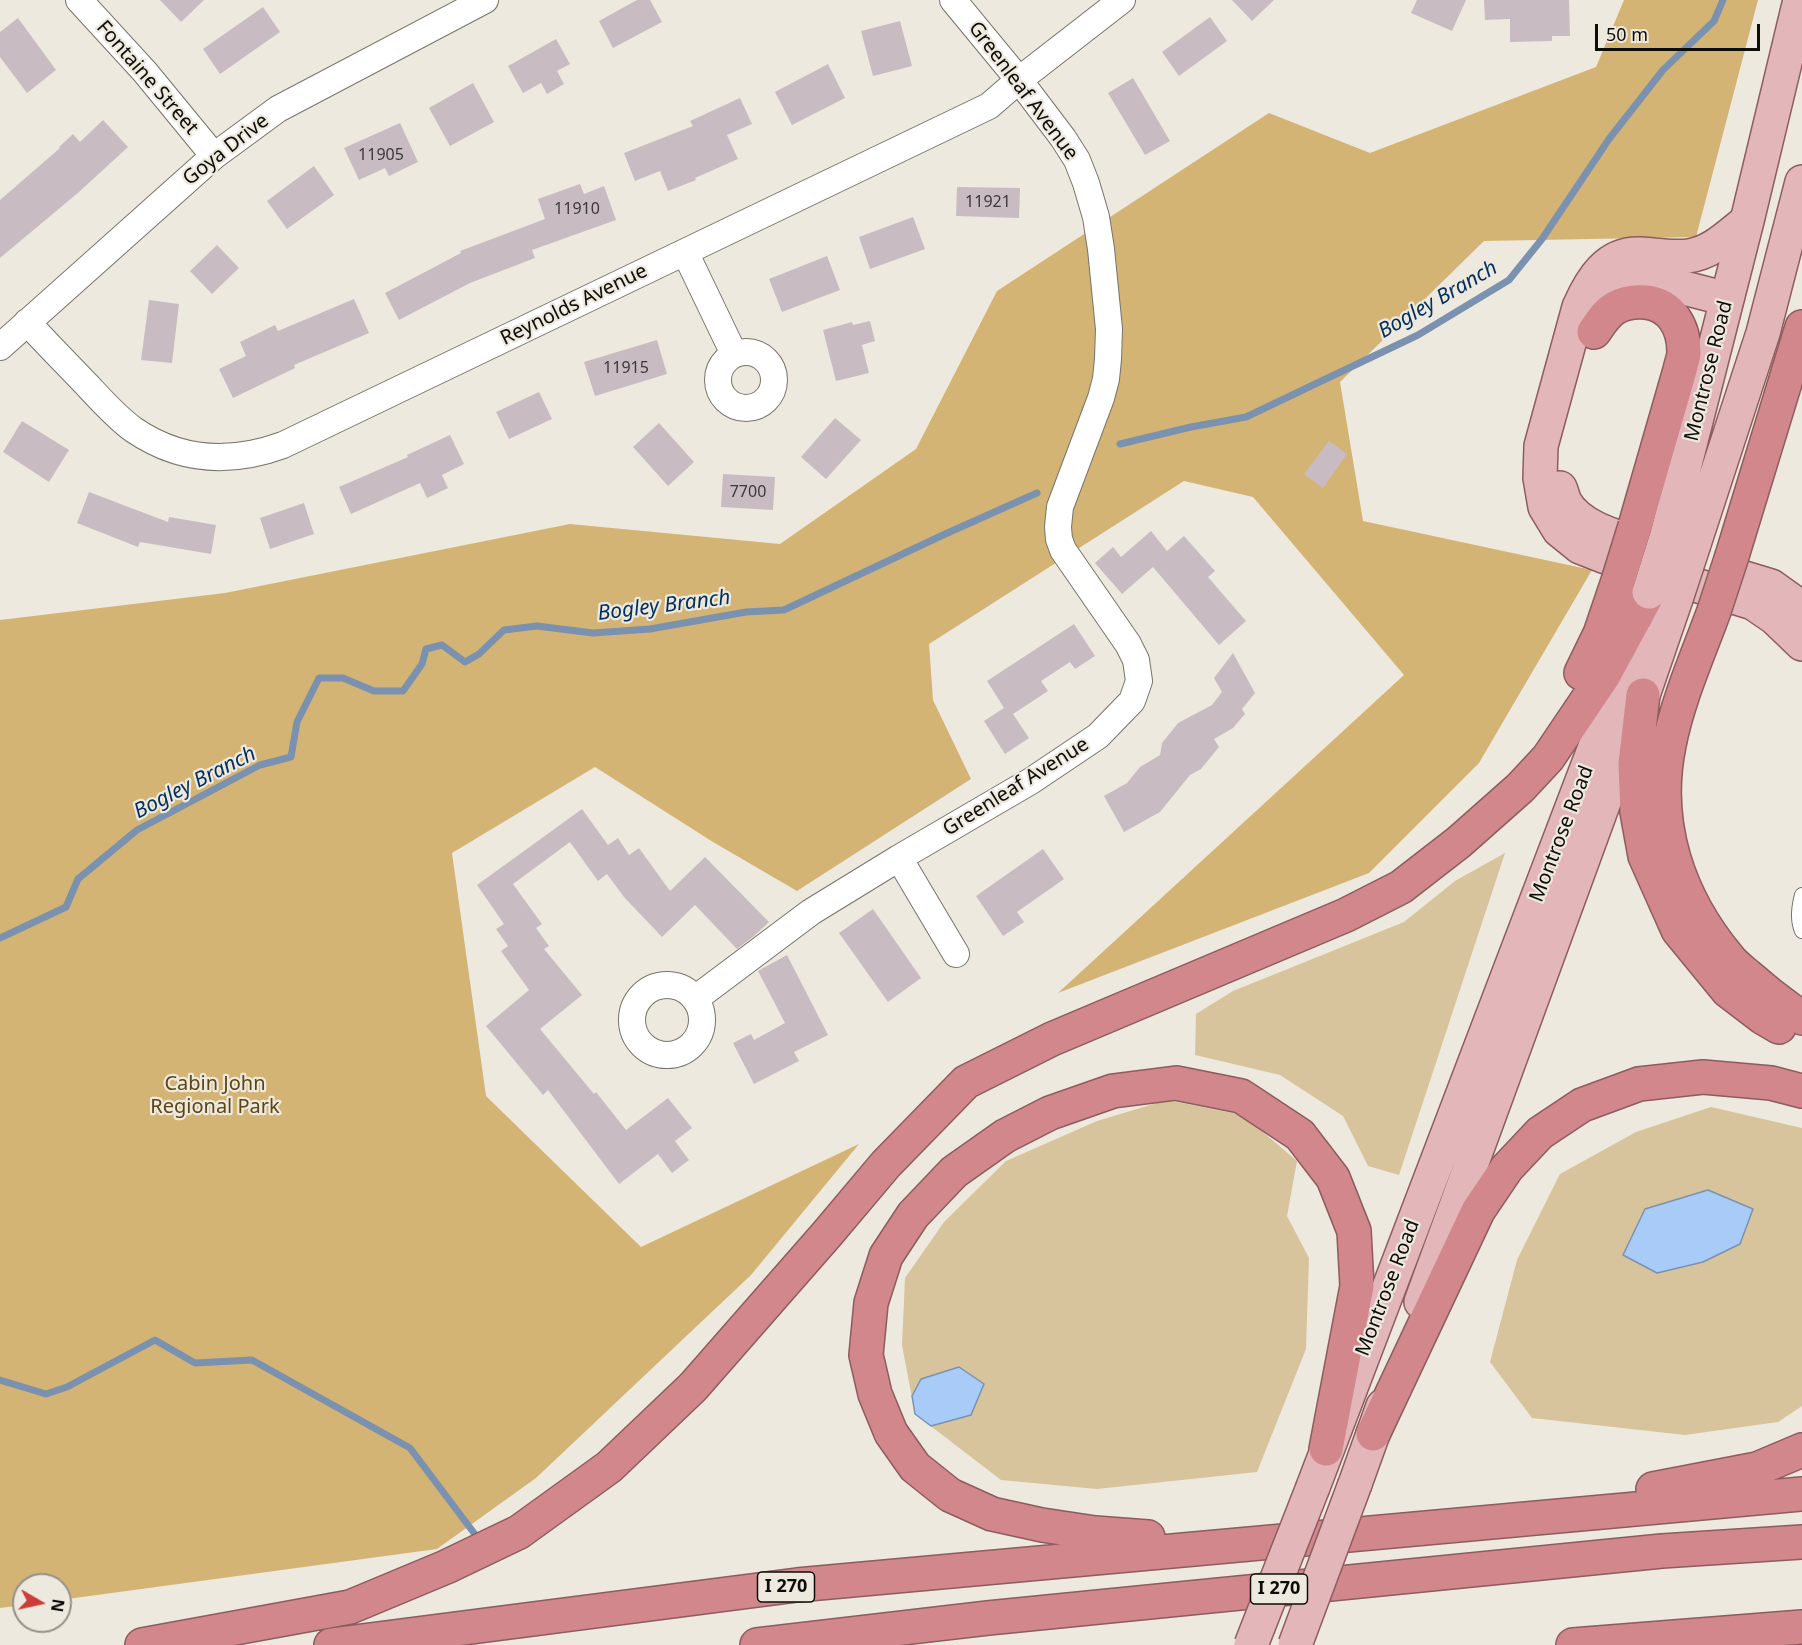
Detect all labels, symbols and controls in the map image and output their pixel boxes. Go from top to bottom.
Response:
scale bar [1598,12,1763,50]
street label: Fontaine Street [91,16,203,140]
street label: Greenleaf Avenue [963,17,1083,165]
text: 50 m [1606,22,1648,46]
street label: Goya Drive [178,109,274,191]
house number: 11905 [358,145,404,165]
house number: 11921 [965,192,1011,212]
house number: 11910 [554,199,600,219]
water label: Bogley Branch [1374,256,1502,344]
street label: Reynolds Avenue [497,259,651,351]
street label: Montrose Road [1680,298,1738,444]
house number: 11915 [603,358,649,378]
house number: 7700 [730,482,766,502]
water label: Bogley Branch [596,585,732,627]
street label: Greenleaf Avenue [939,732,1093,842]
water label: Bogley Branch [130,741,260,825]
street label: Montrose Road [1525,763,1599,905]
park label: Cabin John Regional Park [150,1072,280,1119]
street label: Montrose Road [1351,1217,1425,1359]
road number: I 270 [758,1572,814,1602]
north arrow [12,1573,72,1633]
road number: I 270 [1250,1574,1308,1604]
text: N [46,1597,70,1614]

